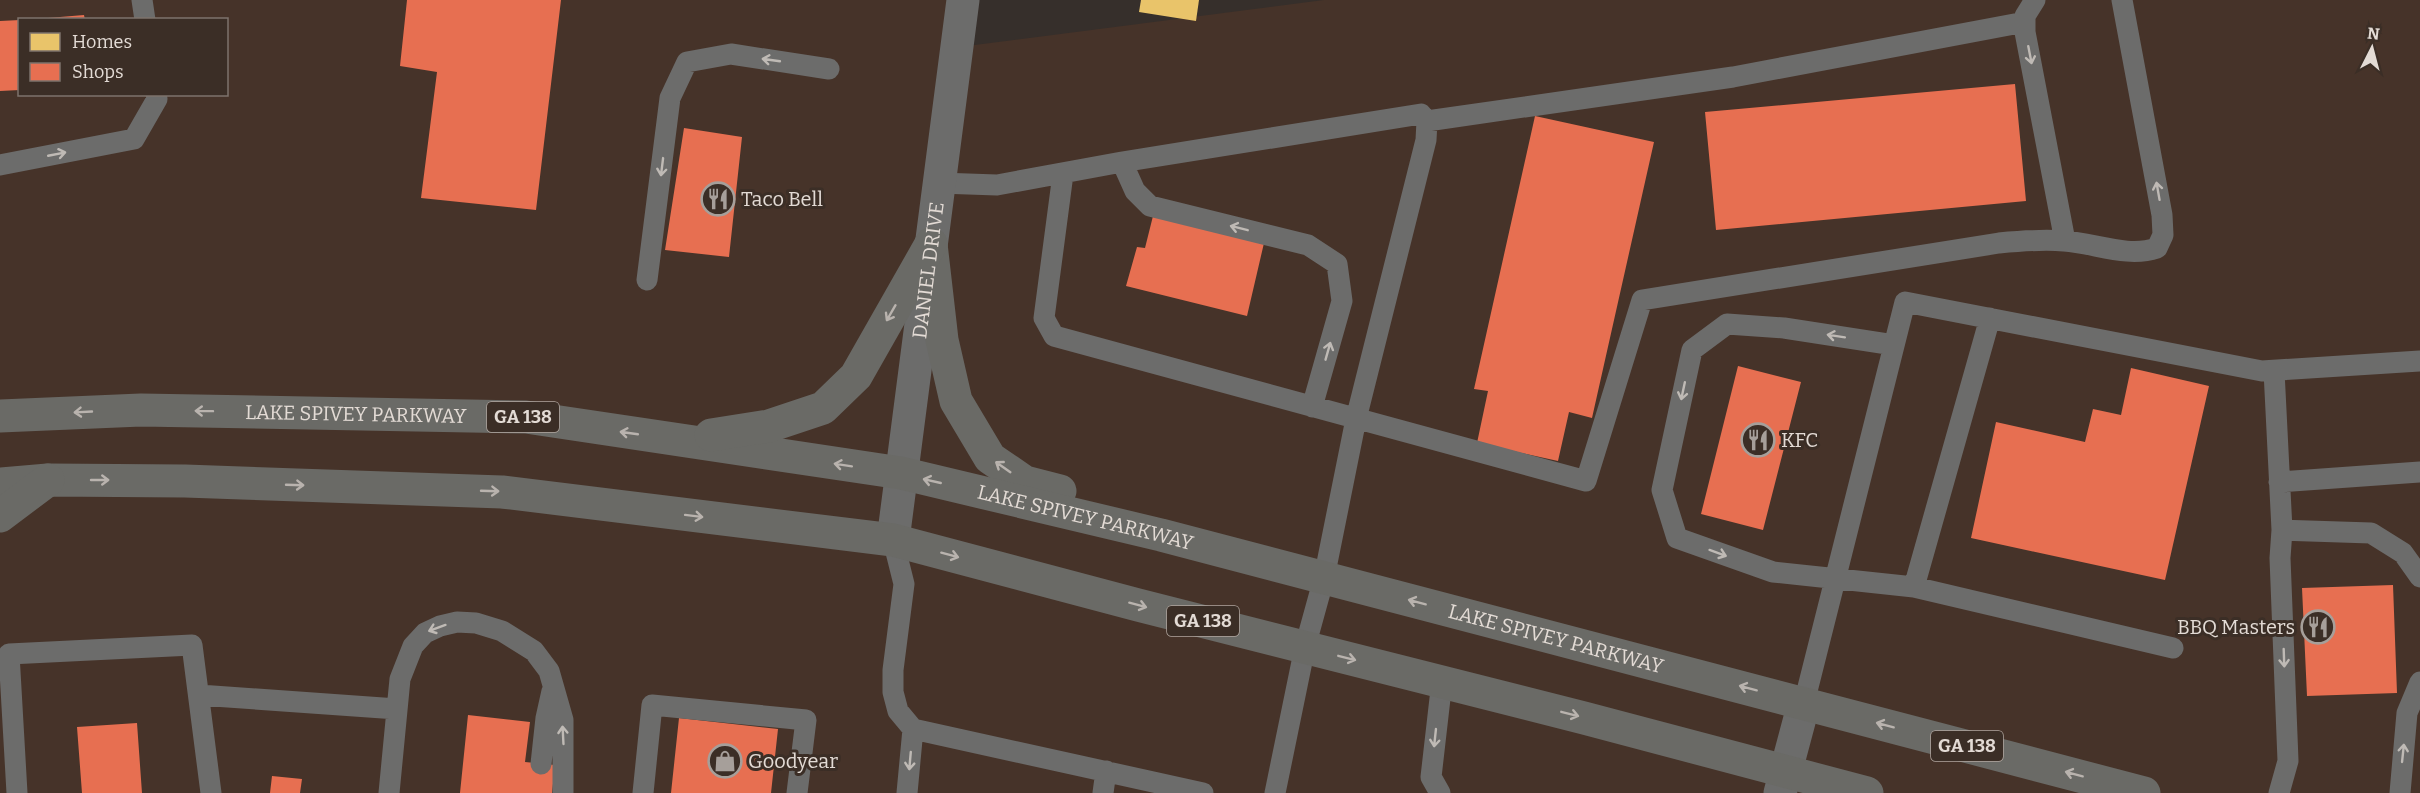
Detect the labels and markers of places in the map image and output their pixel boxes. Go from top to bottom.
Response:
restaurant icon: Taco Bell [700,181,736,217]
place label: Taco Bell [741,187,823,211]
restaurant icon: KFC [1740,422,1776,458]
place label: KFC [1781,428,1818,452]
restaurant icon: BBQ Masters [2300,609,2336,645]
place label: BBQ Masters [2177,615,2295,639]
shop icon: Goodyear [707,743,743,779]
place label: Goodyear [748,749,838,773]

